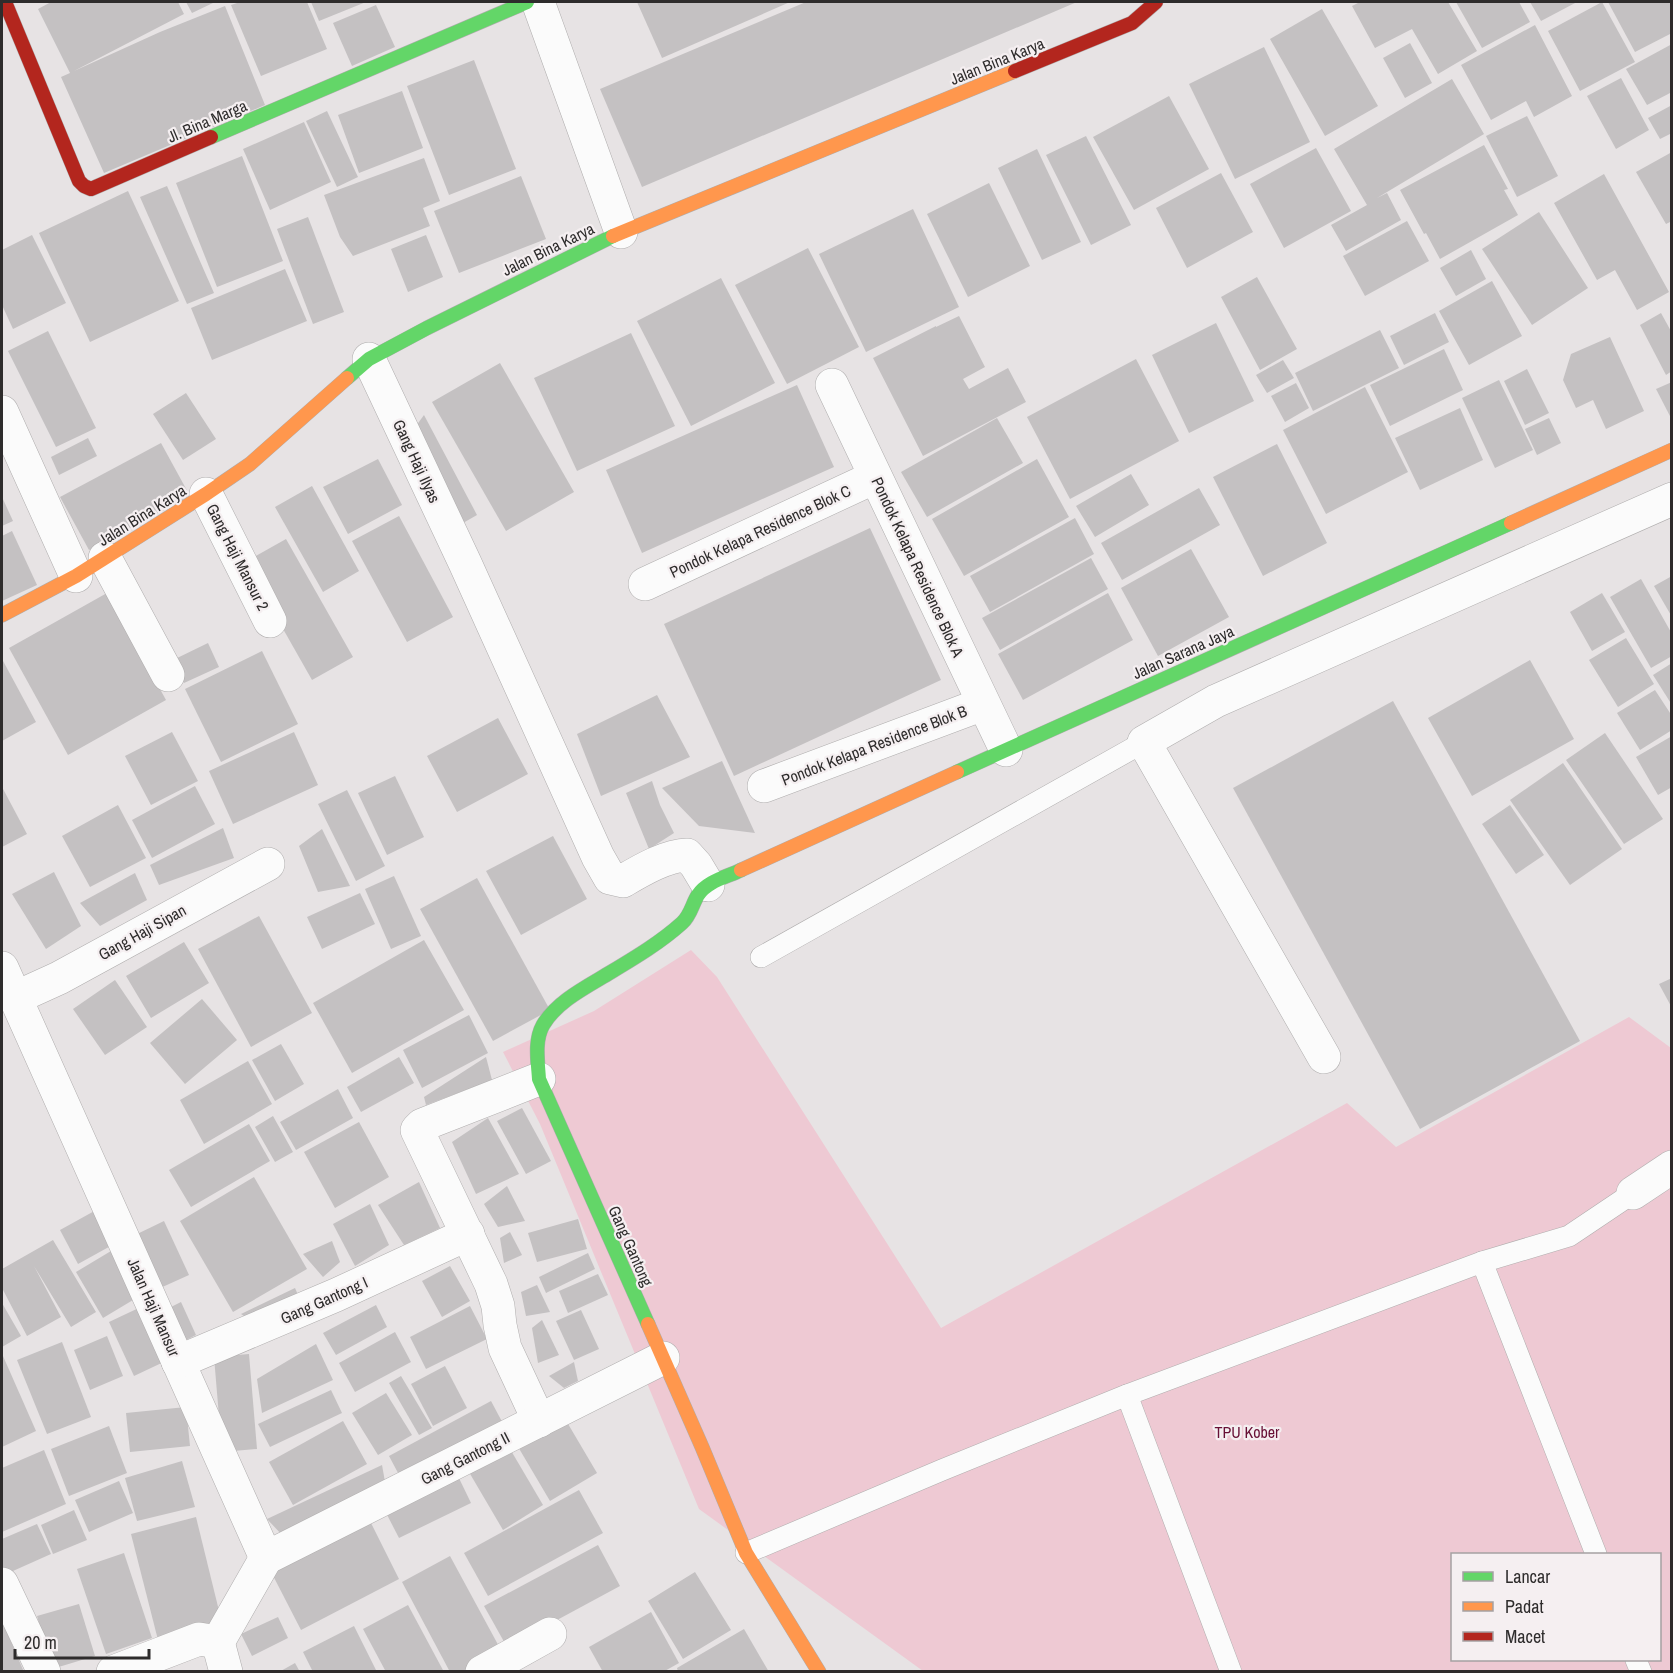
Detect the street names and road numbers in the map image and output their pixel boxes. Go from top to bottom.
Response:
street label: Jalan Bina Karya [947,32,1048,90]
street label: Jl. Bina Marga [164,94,251,148]
street label: Jalan Bina Karya [498,217,598,281]
street label: Gang Haji Ilyas [388,416,446,506]
street label: Pondok Kelapa Residence Blok A [867,473,970,661]
street label: Jalan Bina Karya [94,479,191,551]
street label: Pondok Kelapa Residence Blok C [666,479,854,583]
street label: Gang Haji Mansur 2 [202,500,274,614]
street label: Jalan Sarana Jaya [1129,620,1238,684]
street label: Pondok Kelapa Residence Blok B [778,699,970,791]
street label: Gang Haji Sipan [94,899,190,965]
street label: Gang Gantong [603,1202,659,1290]
street label: Jalan Haji Mansur [122,1254,186,1360]
street label: Gang Gantong I [277,1271,371,1329]
street label: Gang Gantong II [417,1426,513,1490]

